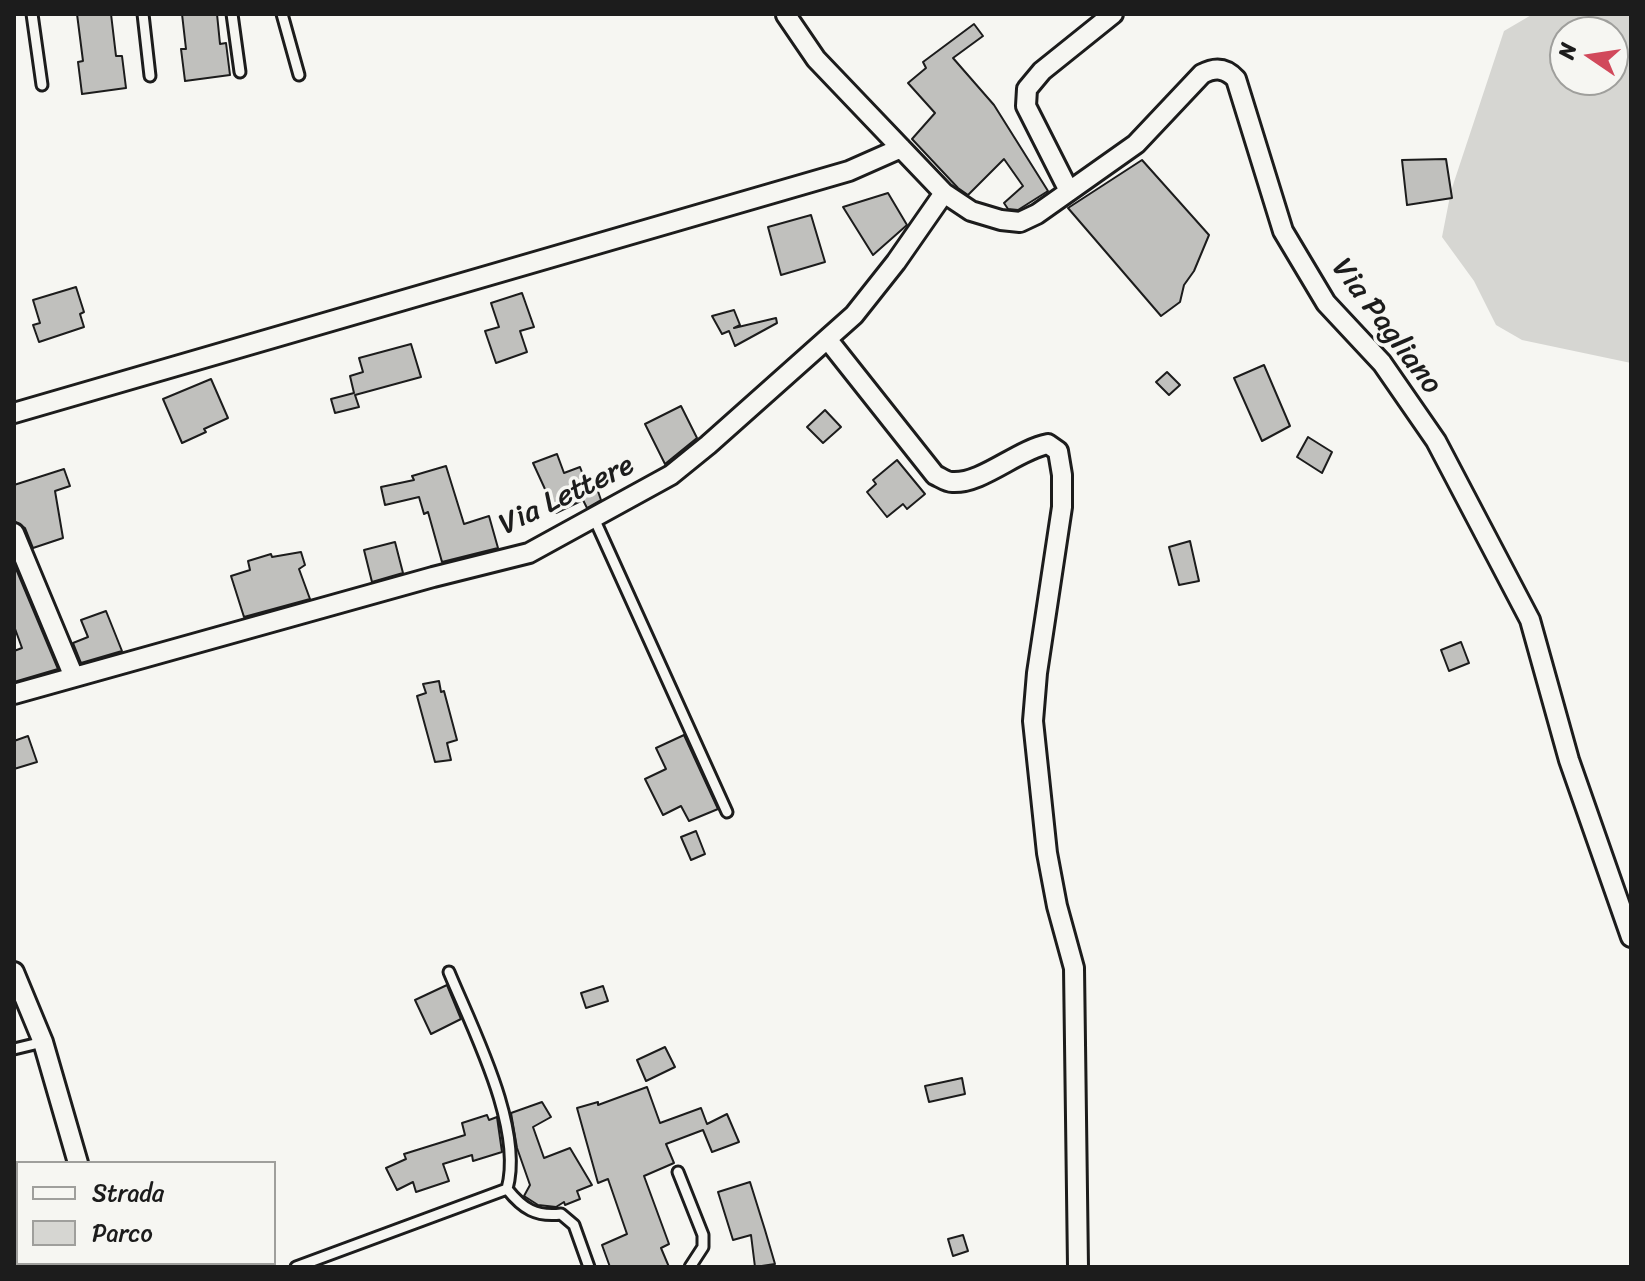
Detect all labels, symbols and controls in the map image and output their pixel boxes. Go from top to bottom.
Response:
north arrow [1549,16,1629,96]
text: N [1546,39,1588,63]
street label: Via Pagliano [1323,252,1449,402]
street label: Via Lettere [494,448,640,544]
legend [16,1161,276,1265]
text: Strada [92,1172,164,1214]
text: Parco [92,1212,153,1254]

